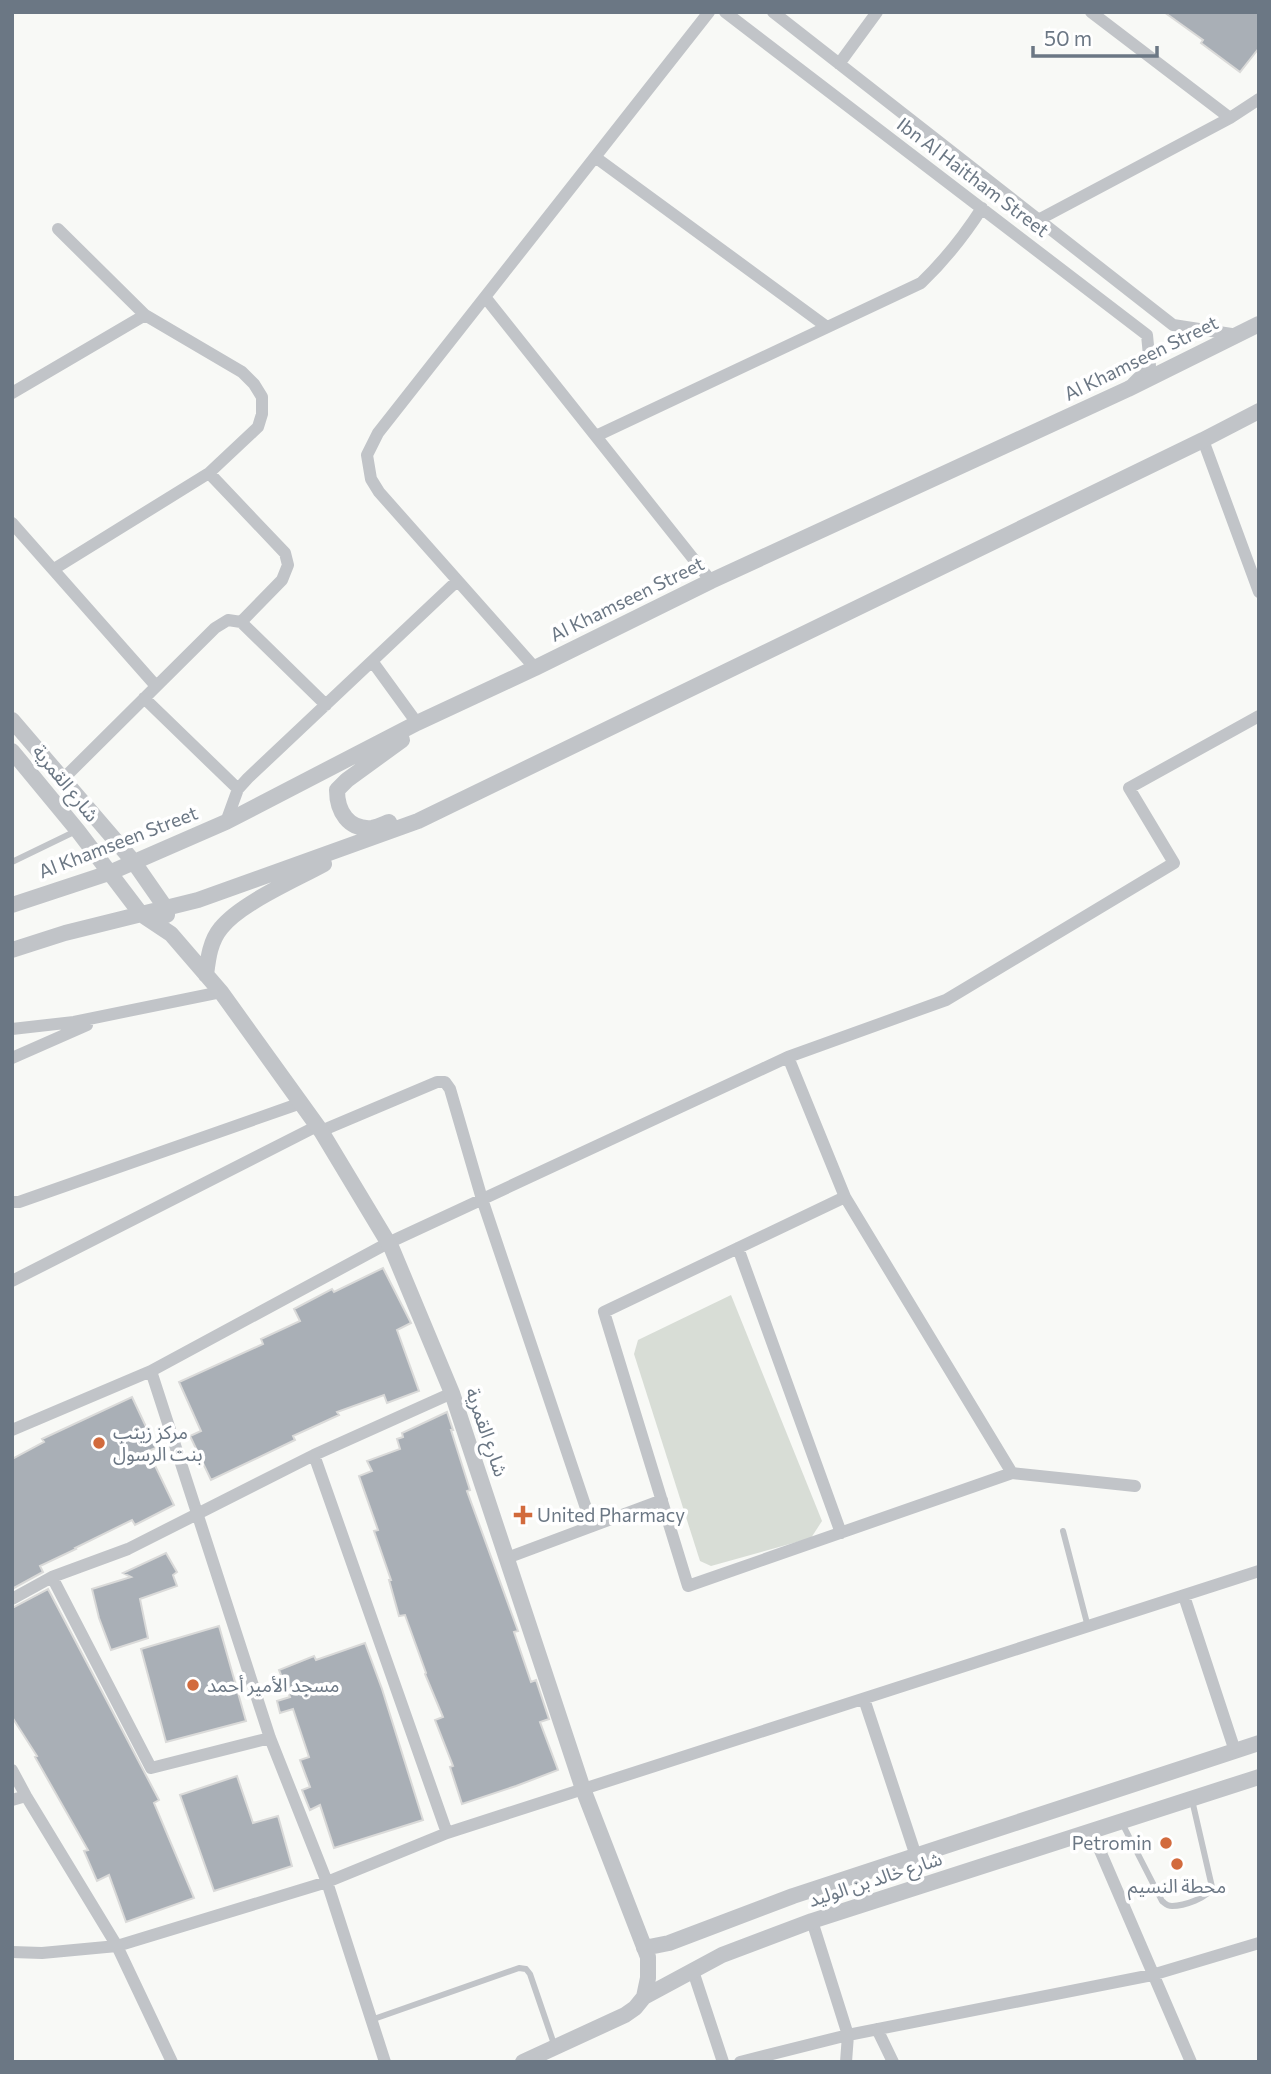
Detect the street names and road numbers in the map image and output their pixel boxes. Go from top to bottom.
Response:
street label: Ibn Al Haitham Street [893,112,1054,241]
street label: Al Khamseen Street [1060,310,1222,405]
street label: Al Khamseen Street [546,551,708,646]
street label: شارع القمرية [26,740,104,828]
street label: Al Khamseen Street [35,801,201,882]
street label: شارع القمرية [459,1384,513,1480]
street label: شارع خالد بن الوليد [805,1846,946,1914]

